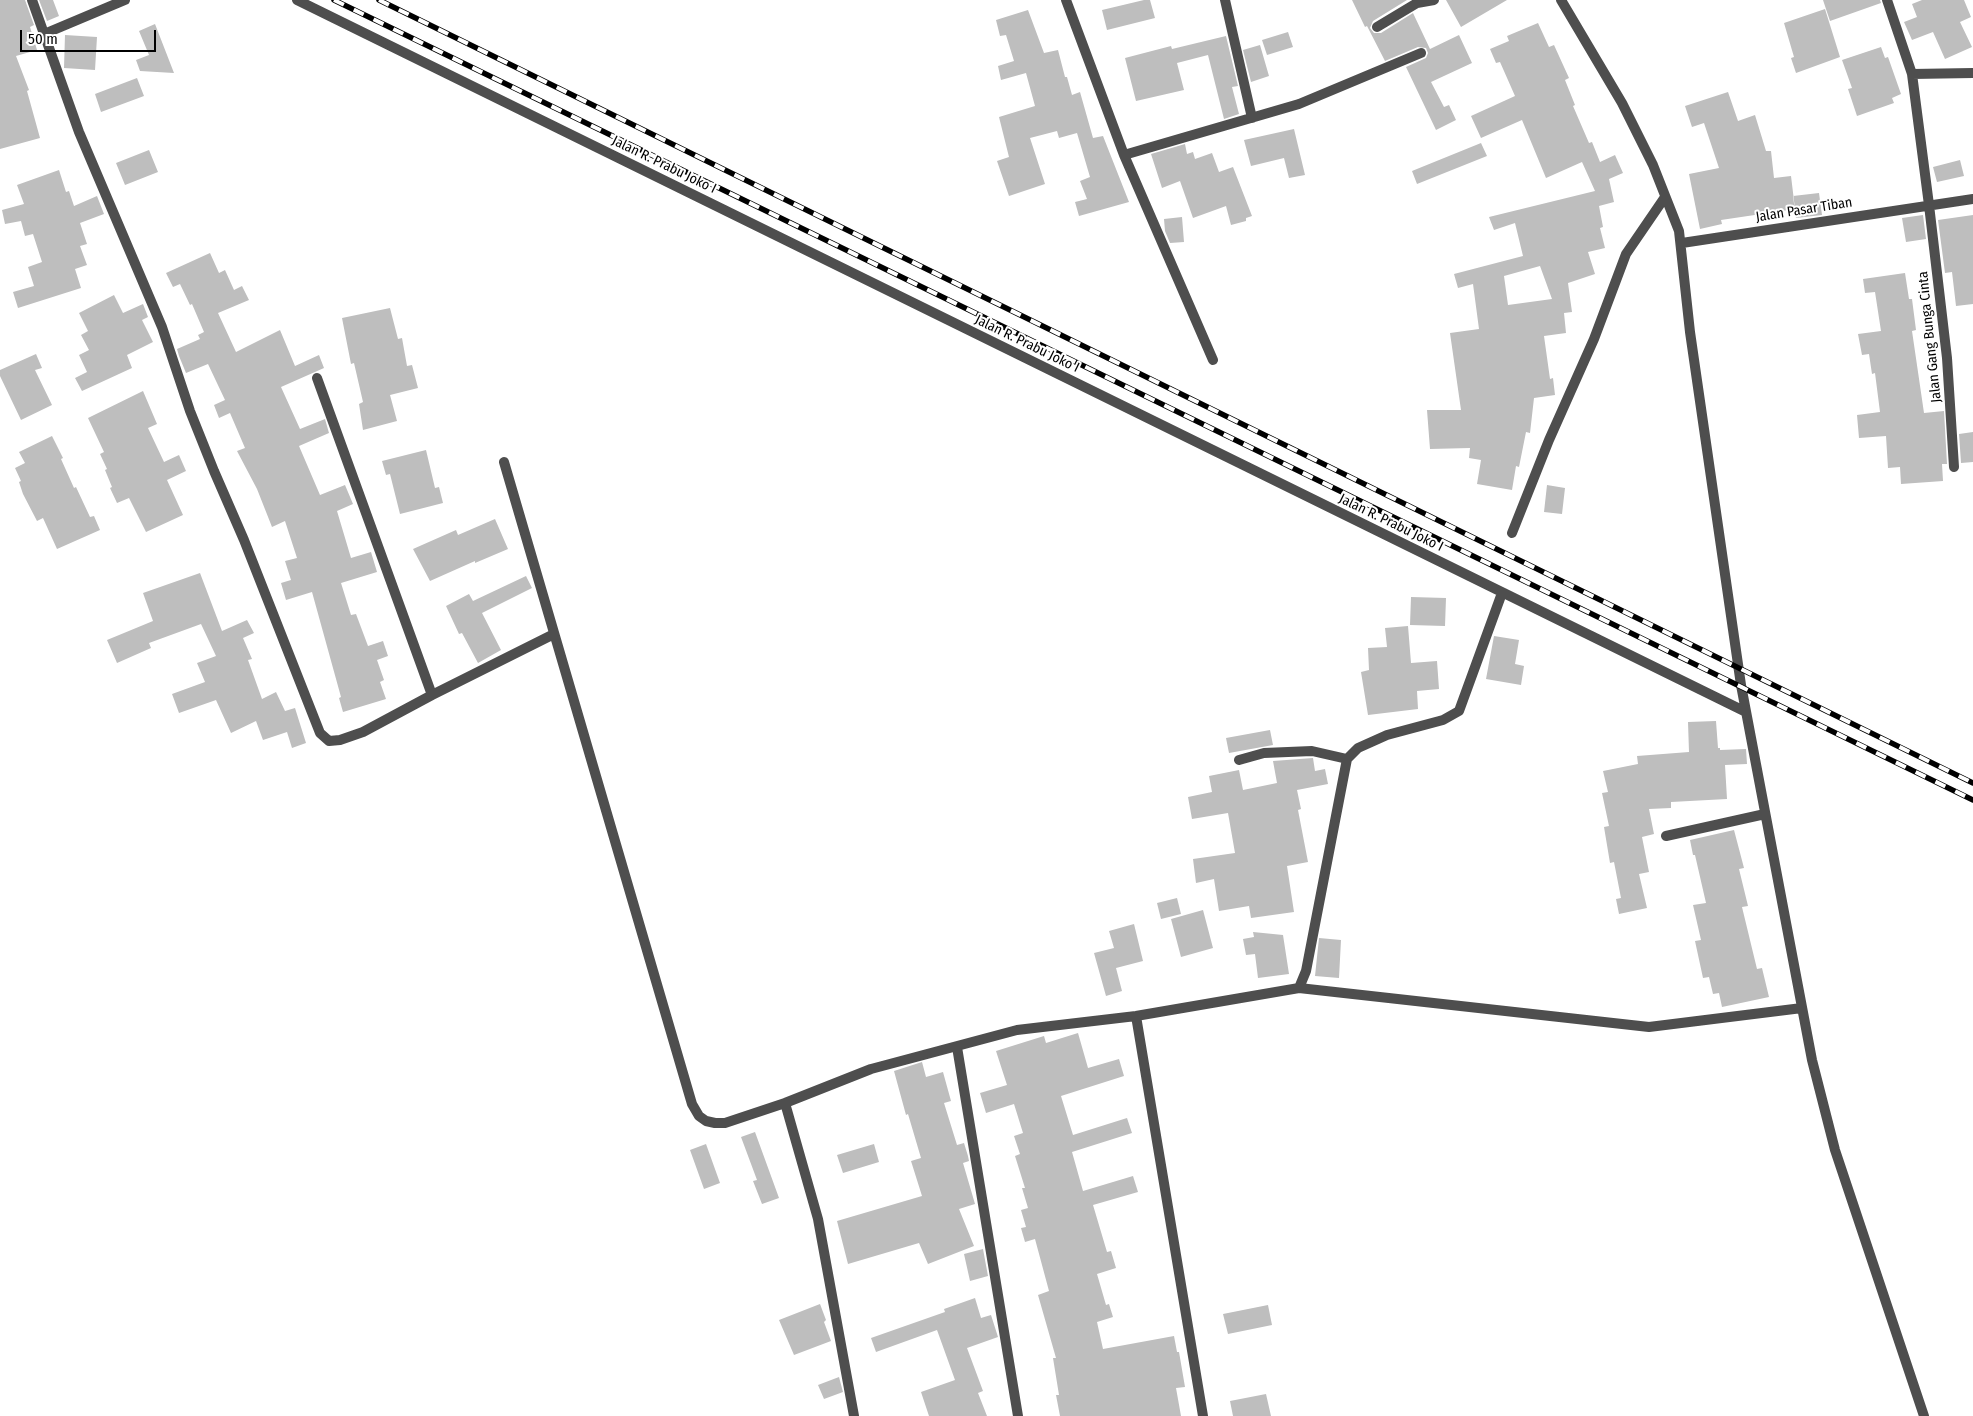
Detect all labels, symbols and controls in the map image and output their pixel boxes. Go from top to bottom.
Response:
scale bar [22,20,159,52]
text: 50 m [28,30,58,48]
street label: Jalan R. Prabu Joko I [609,132,719,198]
street label: Jalan Pasar Tiban [1755,194,1853,226]
street label: Jalan Gang Bunga Cinta [1915,270,1945,404]
street label: Jalan R. Prabu Joko I [972,311,1082,377]
street label: Jalan R. Prabu Joko I [1336,490,1446,556]

